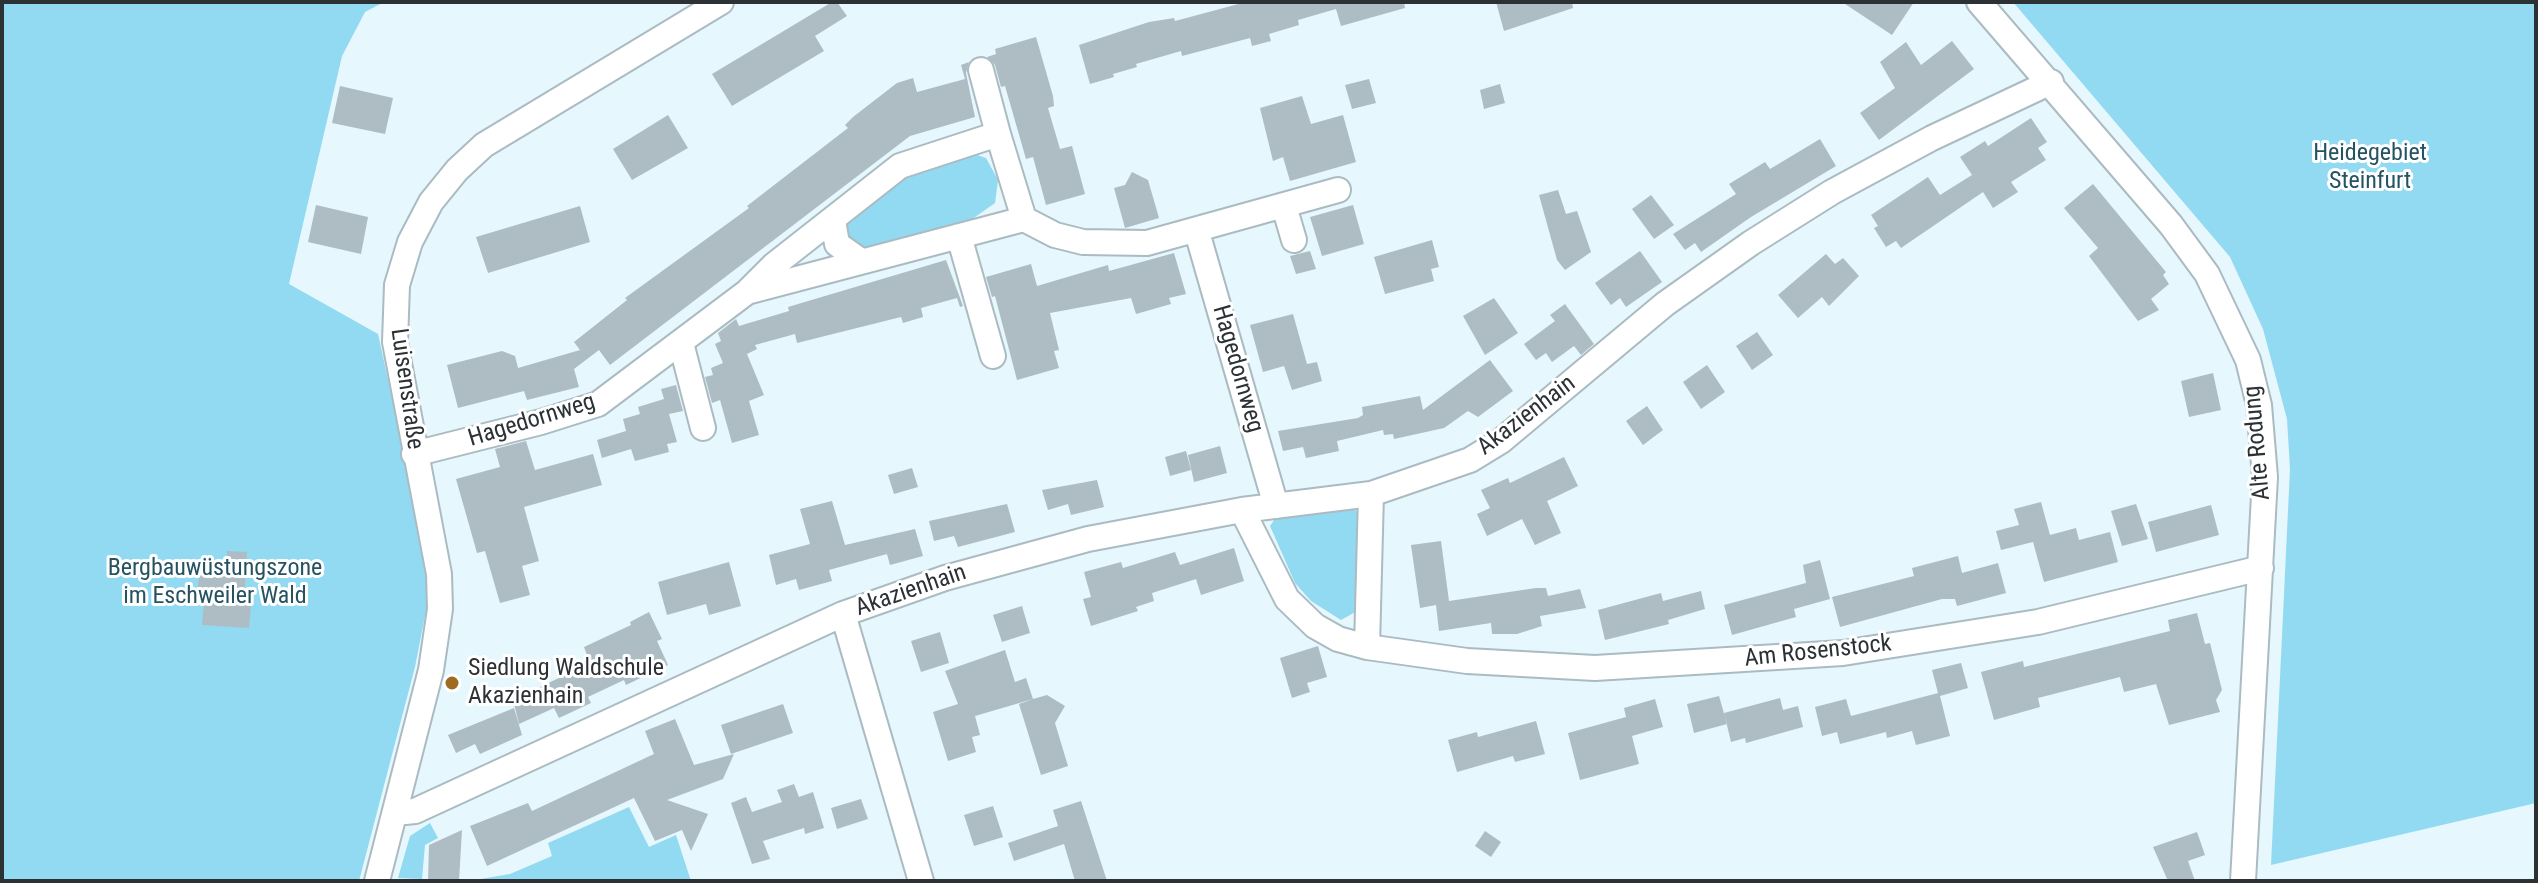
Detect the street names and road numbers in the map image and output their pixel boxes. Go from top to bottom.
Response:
street label: Hagedornweg [1205,302,1269,436]
street label: Luisenstraße [383,327,429,451]
street label: Akazienhain [1472,370,1582,462]
street label: Alte Rodung [2239,384,2277,502]
street label: Hagedornweg [465,388,599,454]
street label: Akazienhain [852,559,970,623]
street label: Am Rosenstock [1743,630,1893,674]

